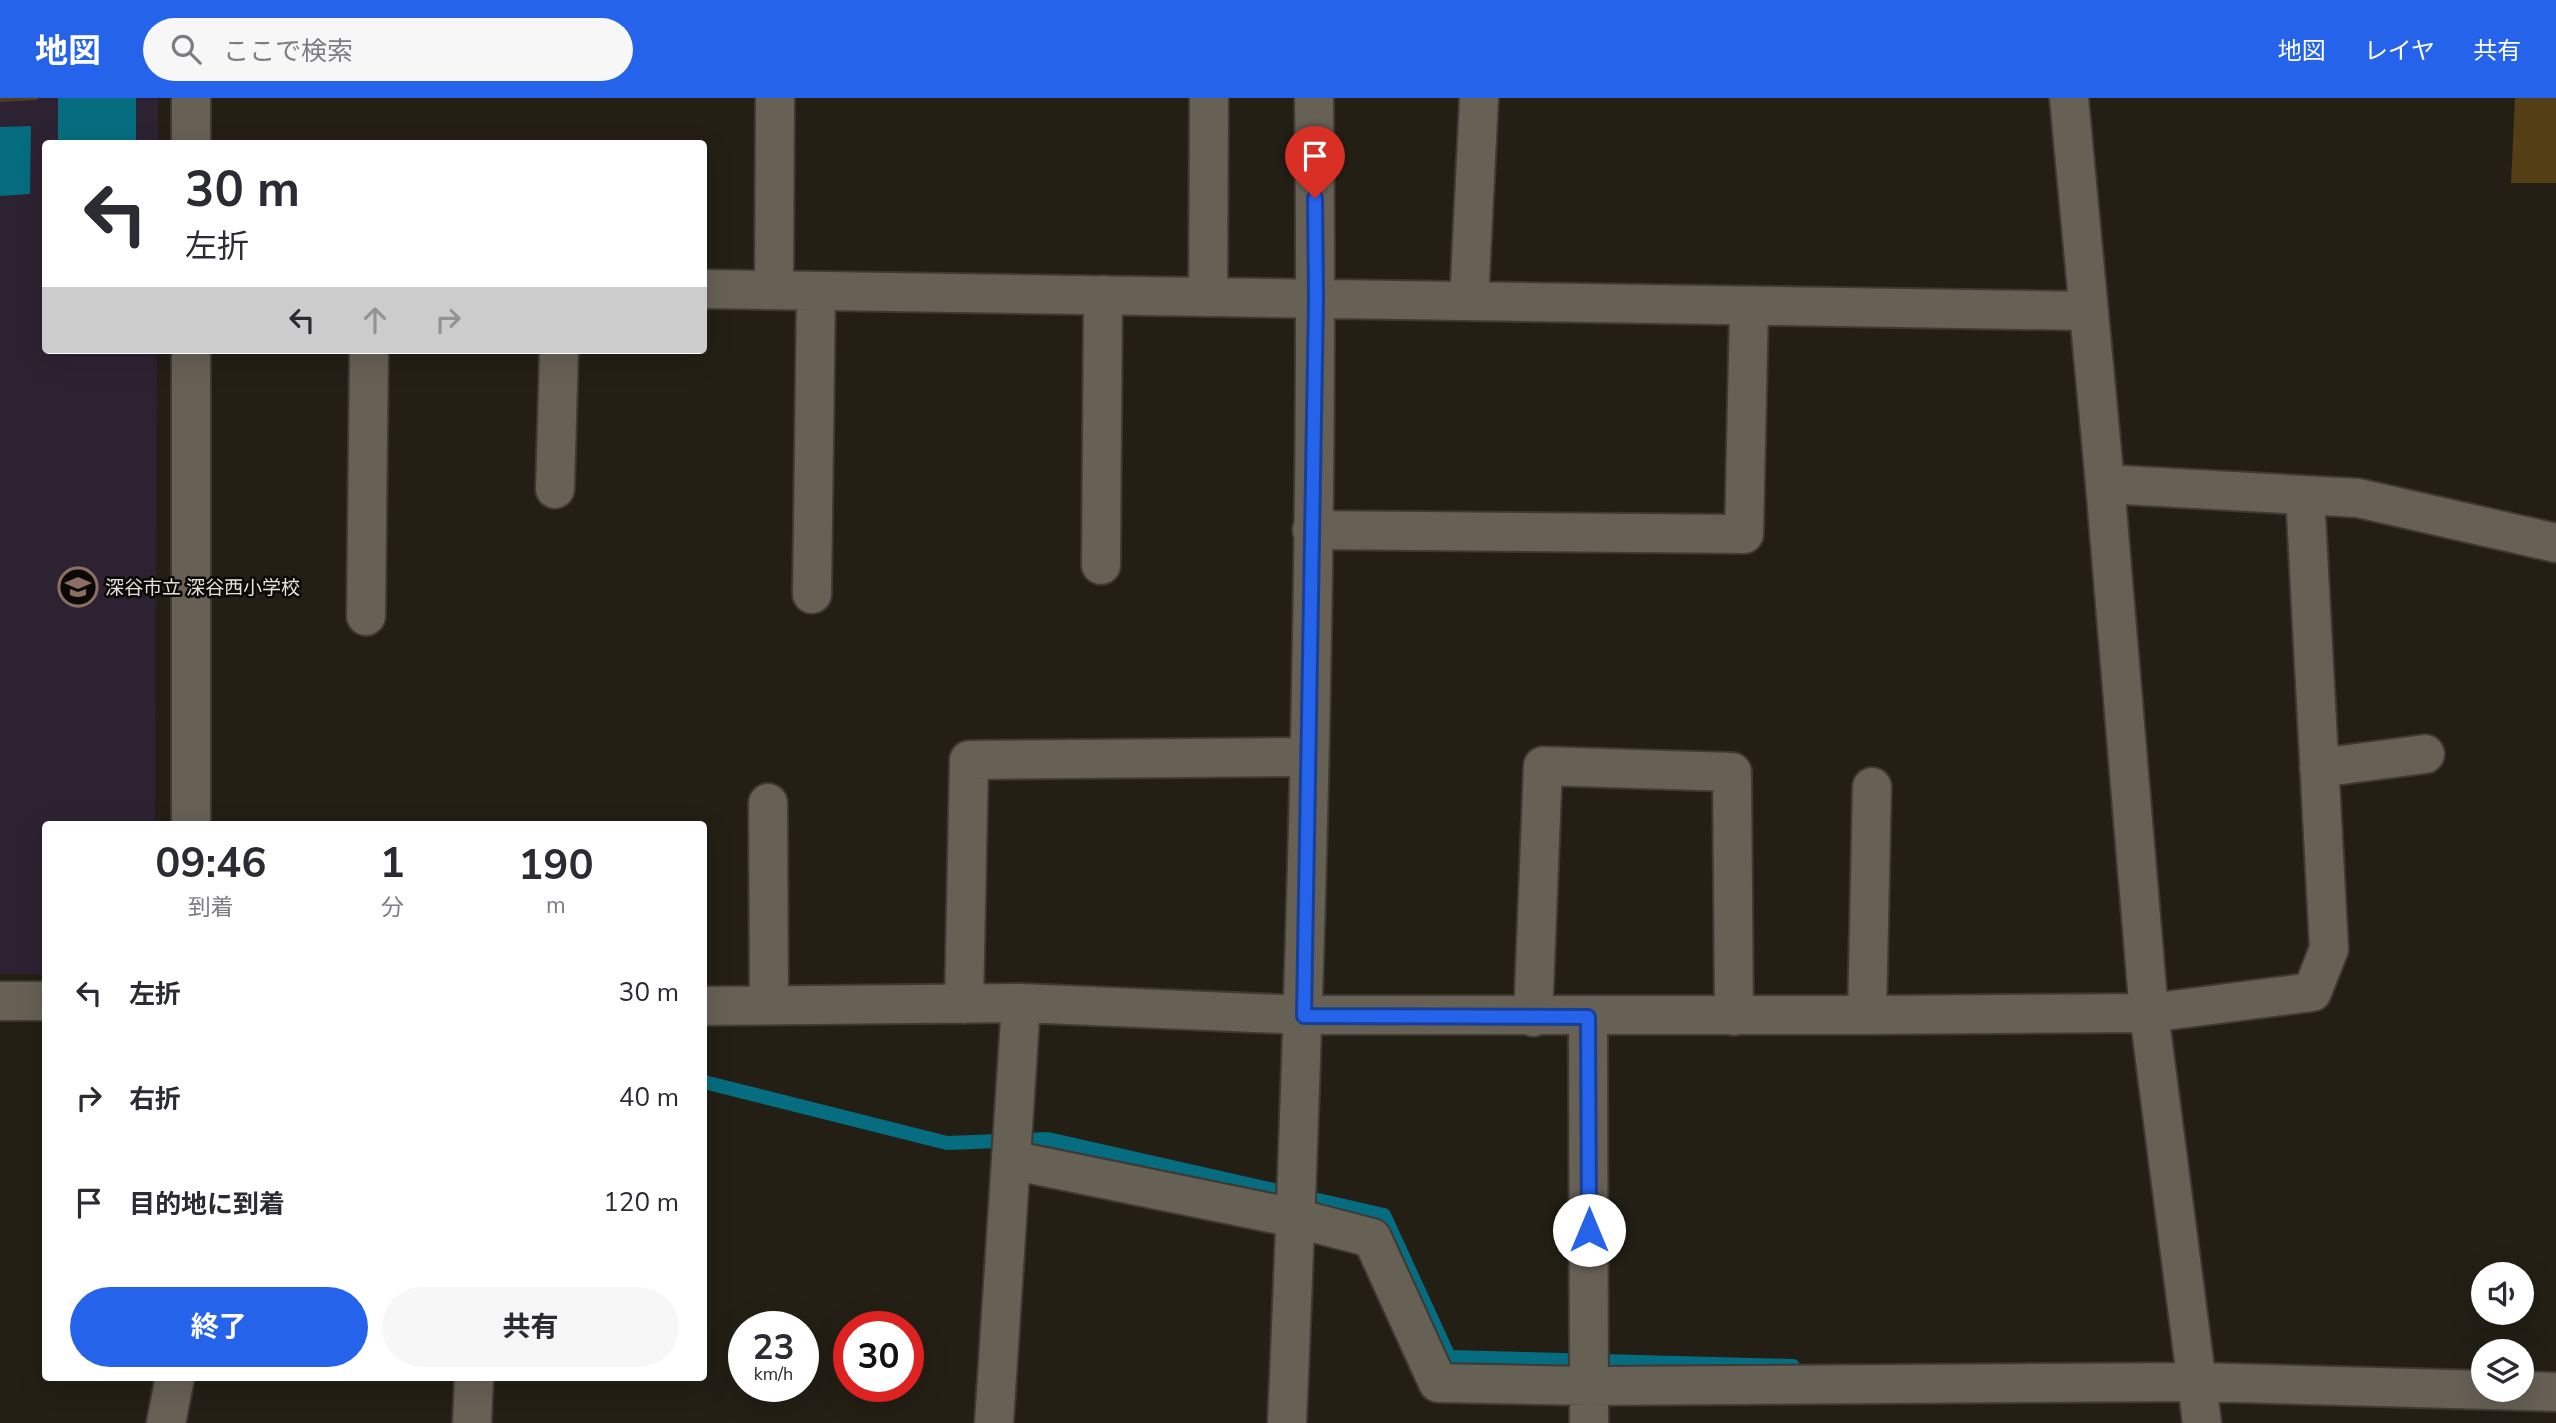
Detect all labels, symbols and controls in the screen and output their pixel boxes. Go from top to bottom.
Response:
search box [143,18,633,81]
text: 地図 [35,29,101,74]
icon: search [167,30,205,68]
text: ここで検索 [223,34,353,69]
text: 地図 [2278,35,2326,67]
text: レイヤ [2364,35,2435,67]
text: 共有 [2473,35,2521,67]
pin [1285,126,1345,198]
icon: arrive [1296,137,1334,175]
text: 30 m [185,156,300,223]
icon: left [70,168,161,259]
text: 左折 [185,225,249,268]
icon: left [283,301,321,339]
icon: ahead [356,301,394,339]
icon: right [429,301,467,339]
school or university icon: 深谷市立 深谷西小学校 [57,566,99,608]
place label: 深谷市立 深谷西小学校 [105,575,300,601]
text: 09:46 [155,835,266,892]
text: 1 [380,835,405,892]
text: 190 [518,837,594,894]
text: m [546,890,566,921]
text: 到着 [188,892,234,923]
text: 分 [381,892,404,923]
icon: left [70,974,108,1012]
text: 30 m [619,975,679,1010]
text: 左折 [129,977,181,1012]
icon: right [70,1079,108,1117]
text: 40 m [619,1080,679,1115]
text: 右折 [129,1082,181,1117]
icon: arrive [70,1184,108,1222]
text: 120 m [603,1185,679,1220]
text: 目的地に到着 [129,1187,285,1222]
position arrow [1552,1193,1626,1267]
map controls [2471,1262,2534,1402]
button: sound [2471,1262,2534,1325]
button: 終了 [70,1287,368,1367]
button: 共有 [382,1287,679,1367]
speed limit sign: 30 [833,1311,924,1402]
text: 23 [752,1324,795,1371]
button: layers [2471,1339,2534,1402]
text: km/h [754,1362,793,1386]

